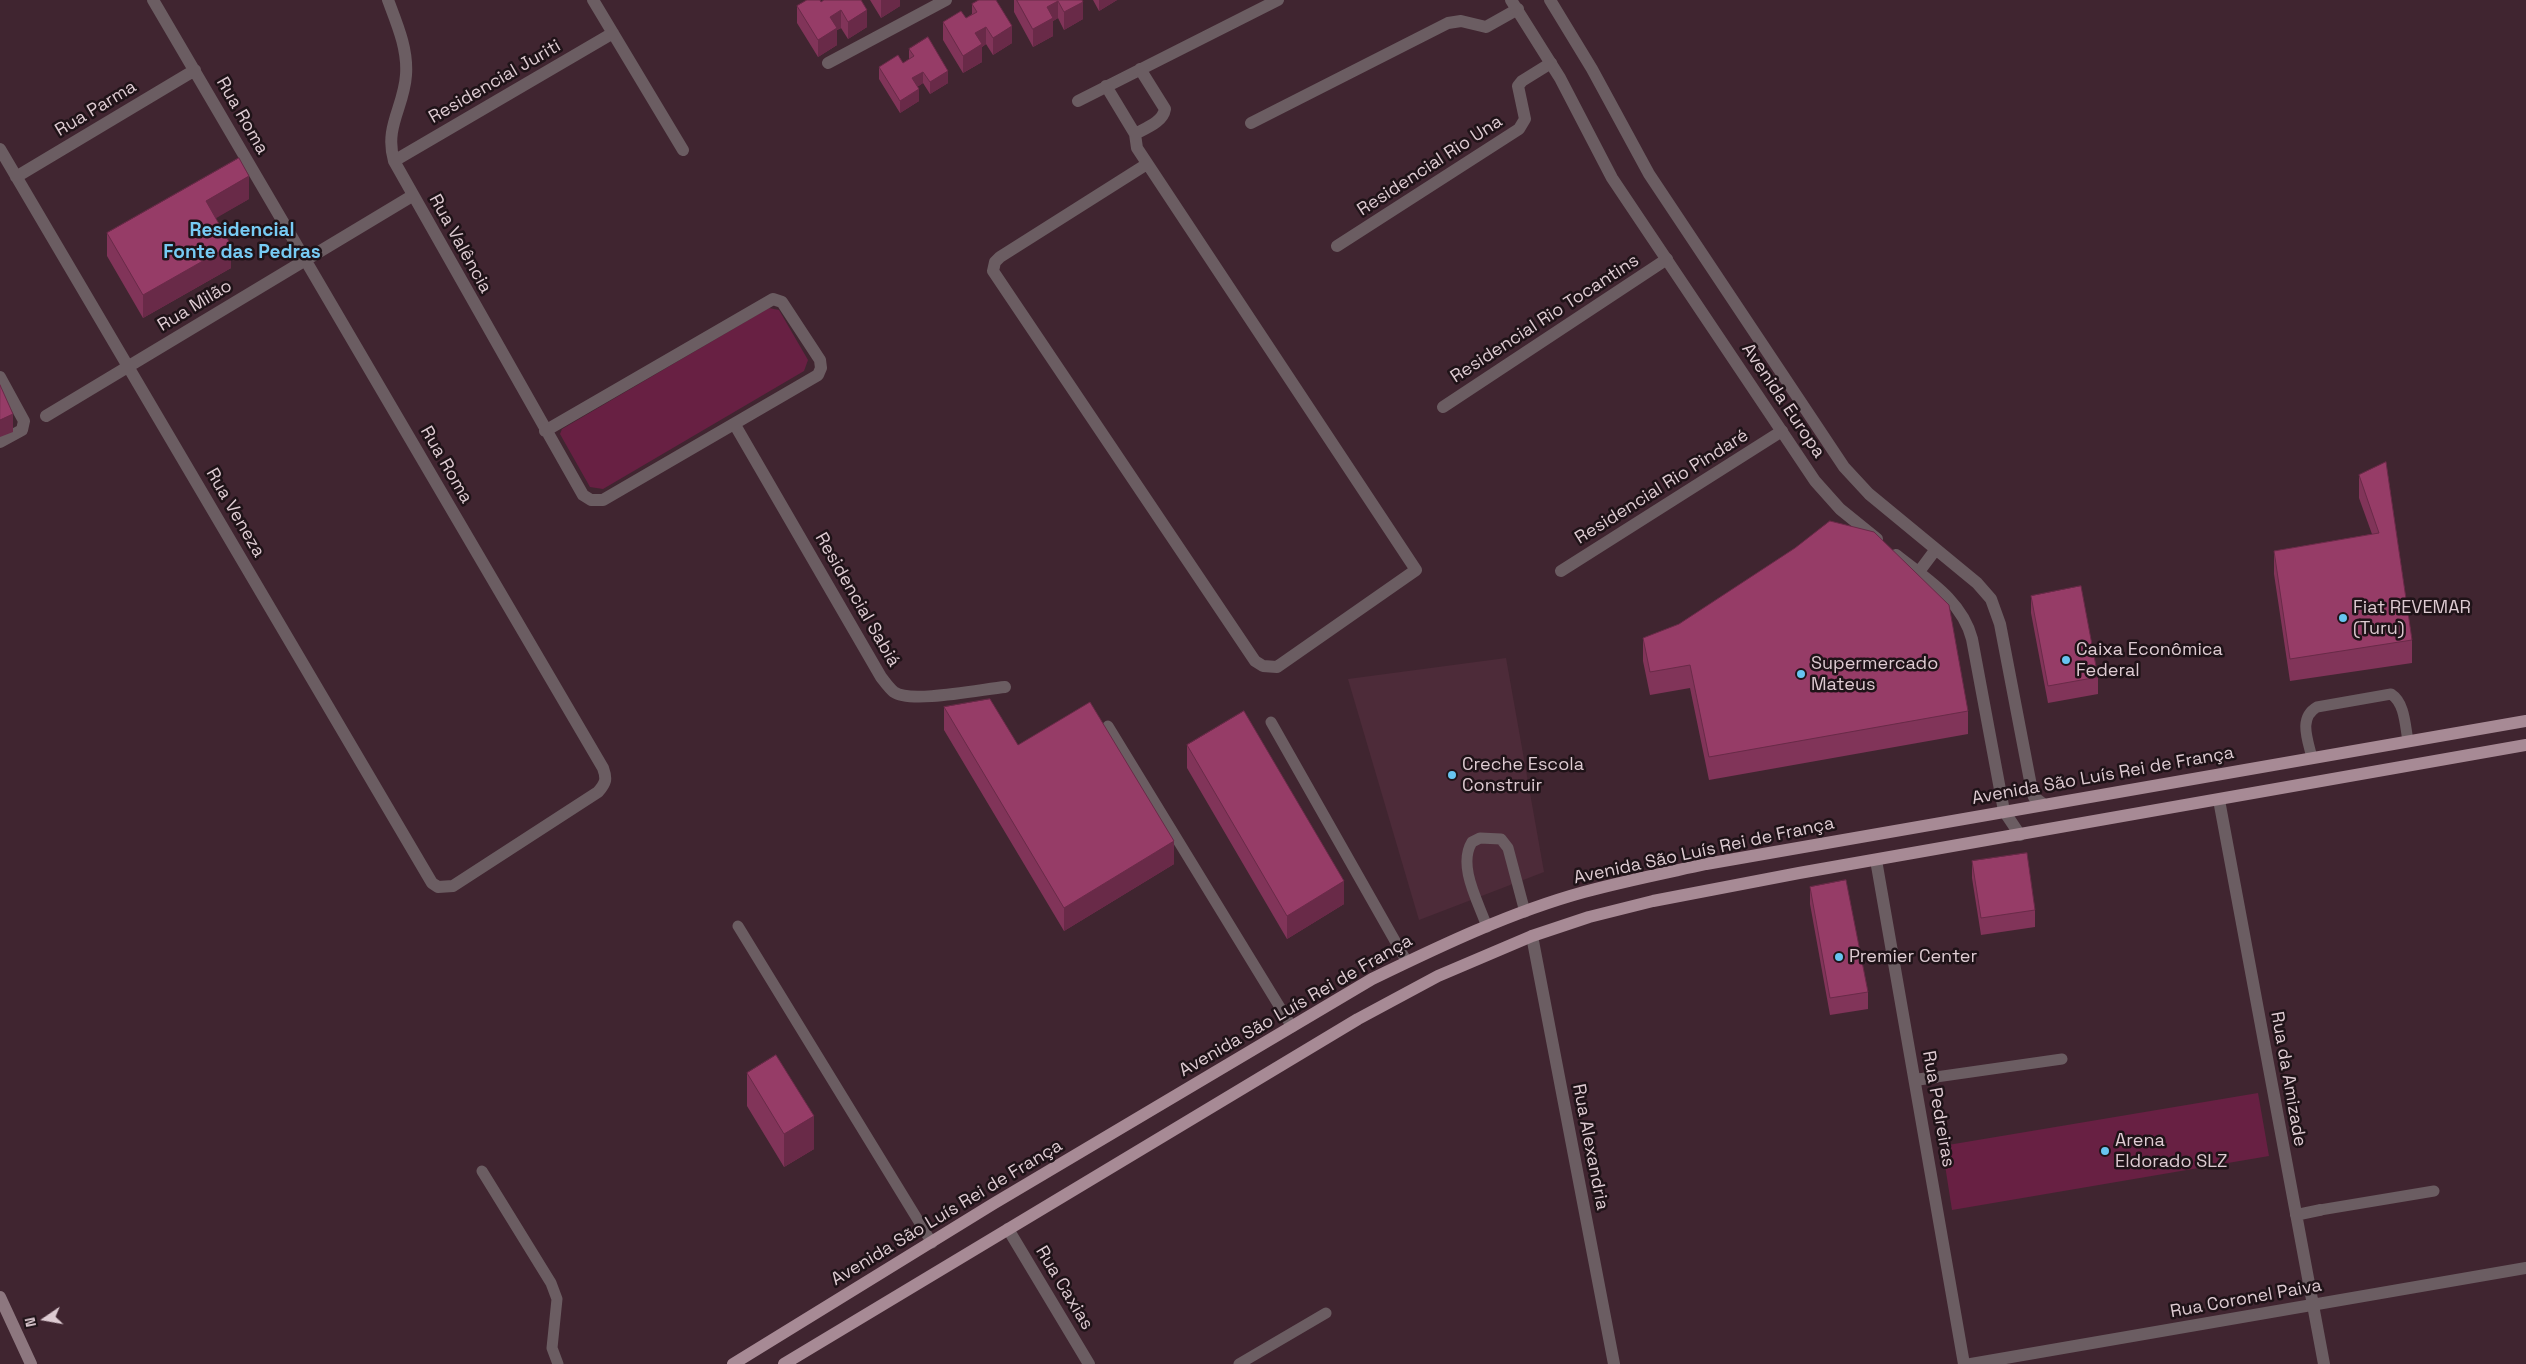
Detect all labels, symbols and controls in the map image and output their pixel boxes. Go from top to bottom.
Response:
street label: Residencial Juriti [425,35,565,129]
street label: Rua Roma [211,74,273,158]
street label: Rua Parma [51,76,141,142]
street label: Residencial Rio Una [1353,111,1507,221]
street label: Rua Valência [424,191,496,297]
district label: Residencial Fonte das Pedras [163,220,321,264]
street label: Residencial Rio Tocantins [1447,250,1643,388]
street label: Rua Milão [154,275,236,337]
street label: Avenida Europa [1737,340,1829,462]
street label: Rua Roma [415,423,477,507]
street label: Residencial Rio Pindaré [1571,425,1753,549]
street label: Rua Veneza [201,465,269,561]
street label: Residencial Sabiá [810,529,904,671]
place label: Fiat REVEMAR (Turu) [2353,597,2471,640]
marker: Fiat REVEMAR (Turu) [2337,612,2349,624]
place label: Caixa Econômica Federal [2076,639,2223,682]
place label: Supermercado Mateus [1811,653,1938,696]
marker: Caixa Econômica Federal [2060,654,2072,666]
marker: Supermercado Mateus [1795,668,1807,680]
street label: Avenida São Luís Rei de França [1970,742,2236,810]
place label: Creche Escola Construir [1462,754,1584,796]
marker: Creche Escola Construir [1446,769,1458,781]
street label: Avenida São Luís Rei de França [1572,813,1836,889]
street label: Avenida São Luís Rei de França [1175,930,1417,1082]
place label: Premier Center [1849,946,1977,968]
marker: Premier Center [1833,951,1845,963]
street label: Rua da Amizade [2265,1010,2311,1148]
street label: Rua Pedreiras [1917,1049,1959,1169]
street label: Rua Alexandria [1567,1082,1613,1212]
place label: Arena Eldorado SLZ [2115,1130,2227,1172]
street label: Avenida São Luís Rei de França [828,1135,1066,1291]
marker: Arena Eldorado SLZ [2099,1145,2111,1157]
street label: Rua Caxias [1031,1242,1097,1334]
street label: Rua Coronel Paiva [2169,1275,2323,1323]
north arrow [20,1294,70,1344]
text: N [21,1316,40,1329]

